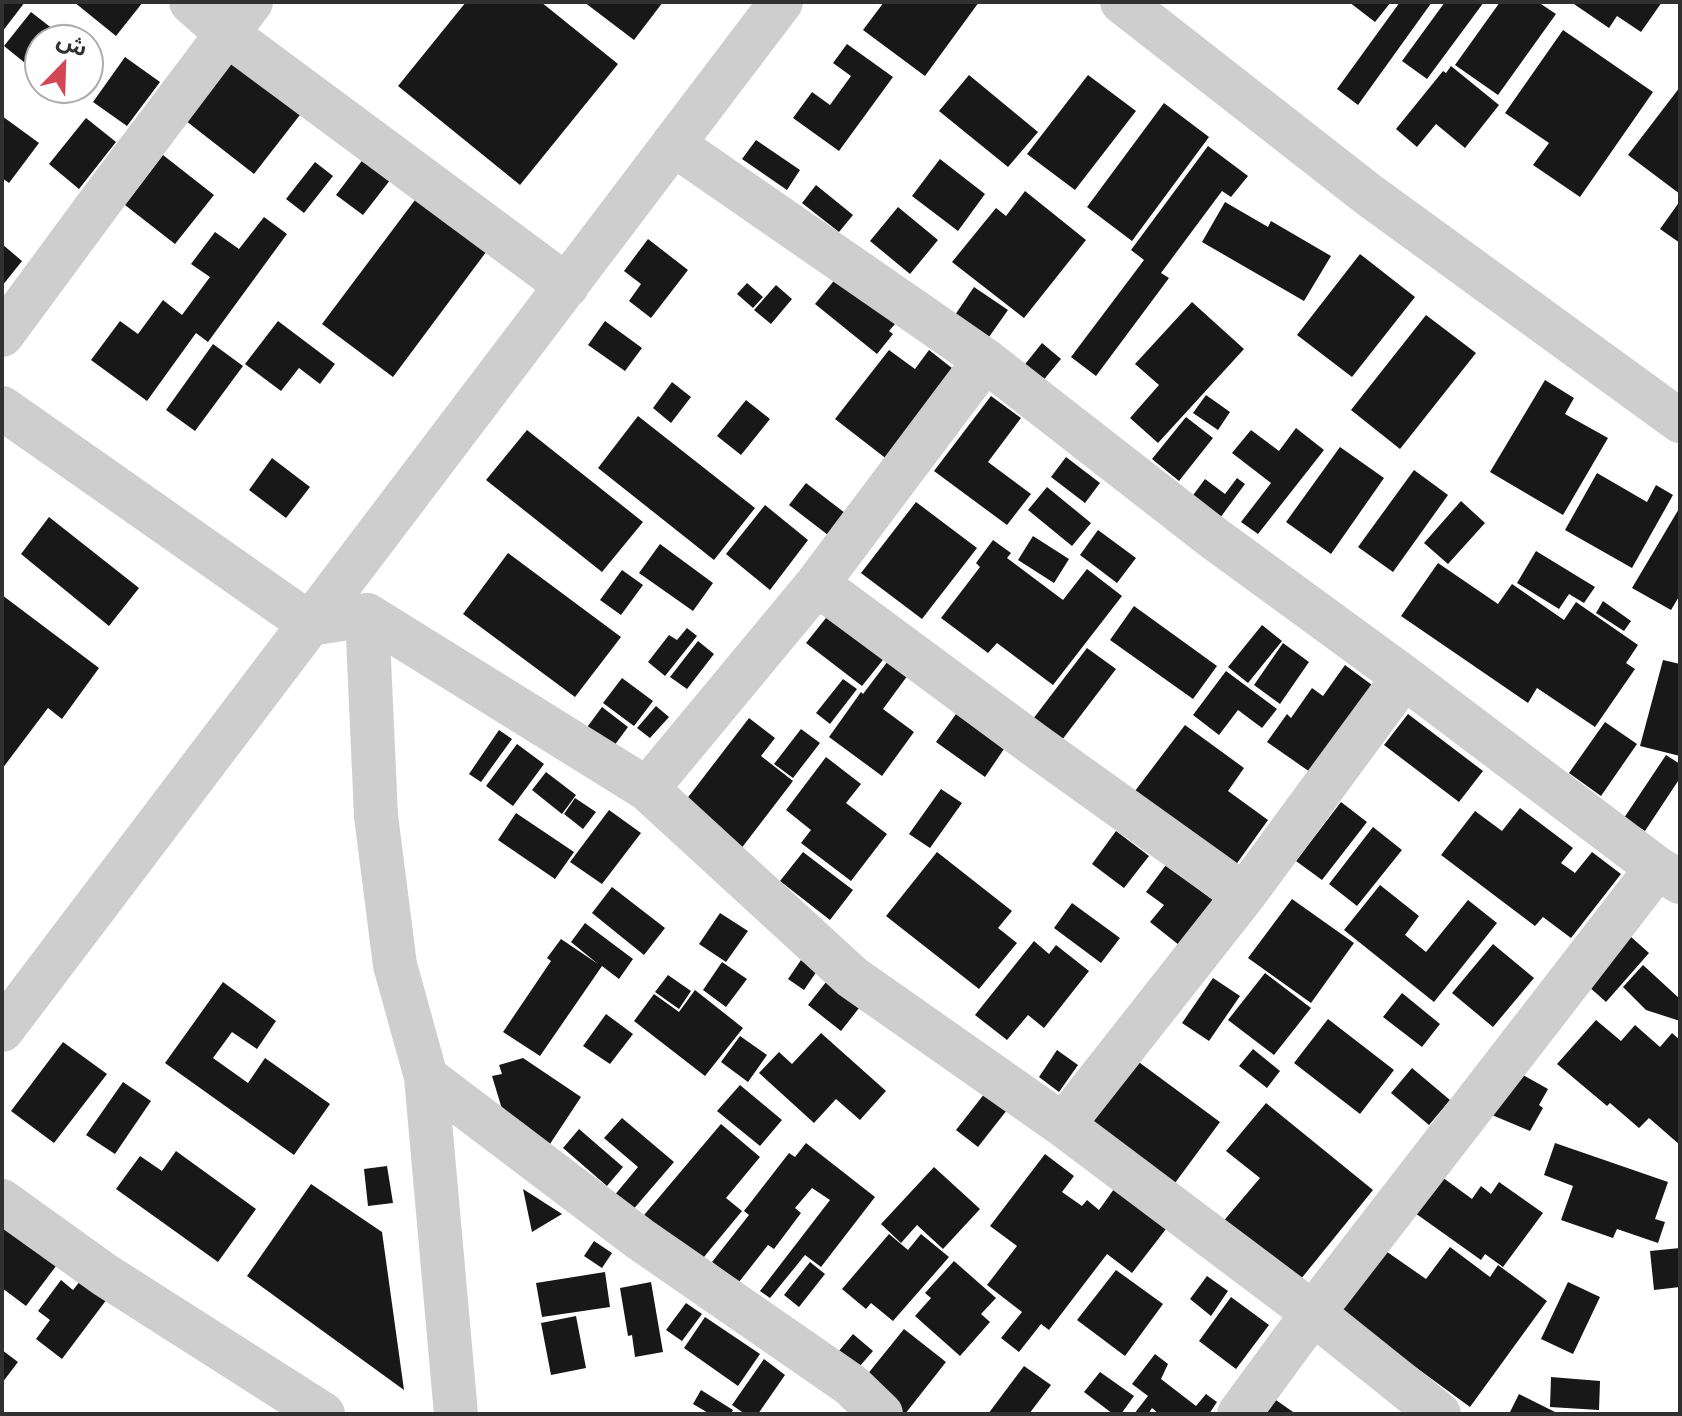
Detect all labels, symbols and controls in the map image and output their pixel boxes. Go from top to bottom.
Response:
north arrow [24,24,104,104]
text: ش [53,24,92,63]

